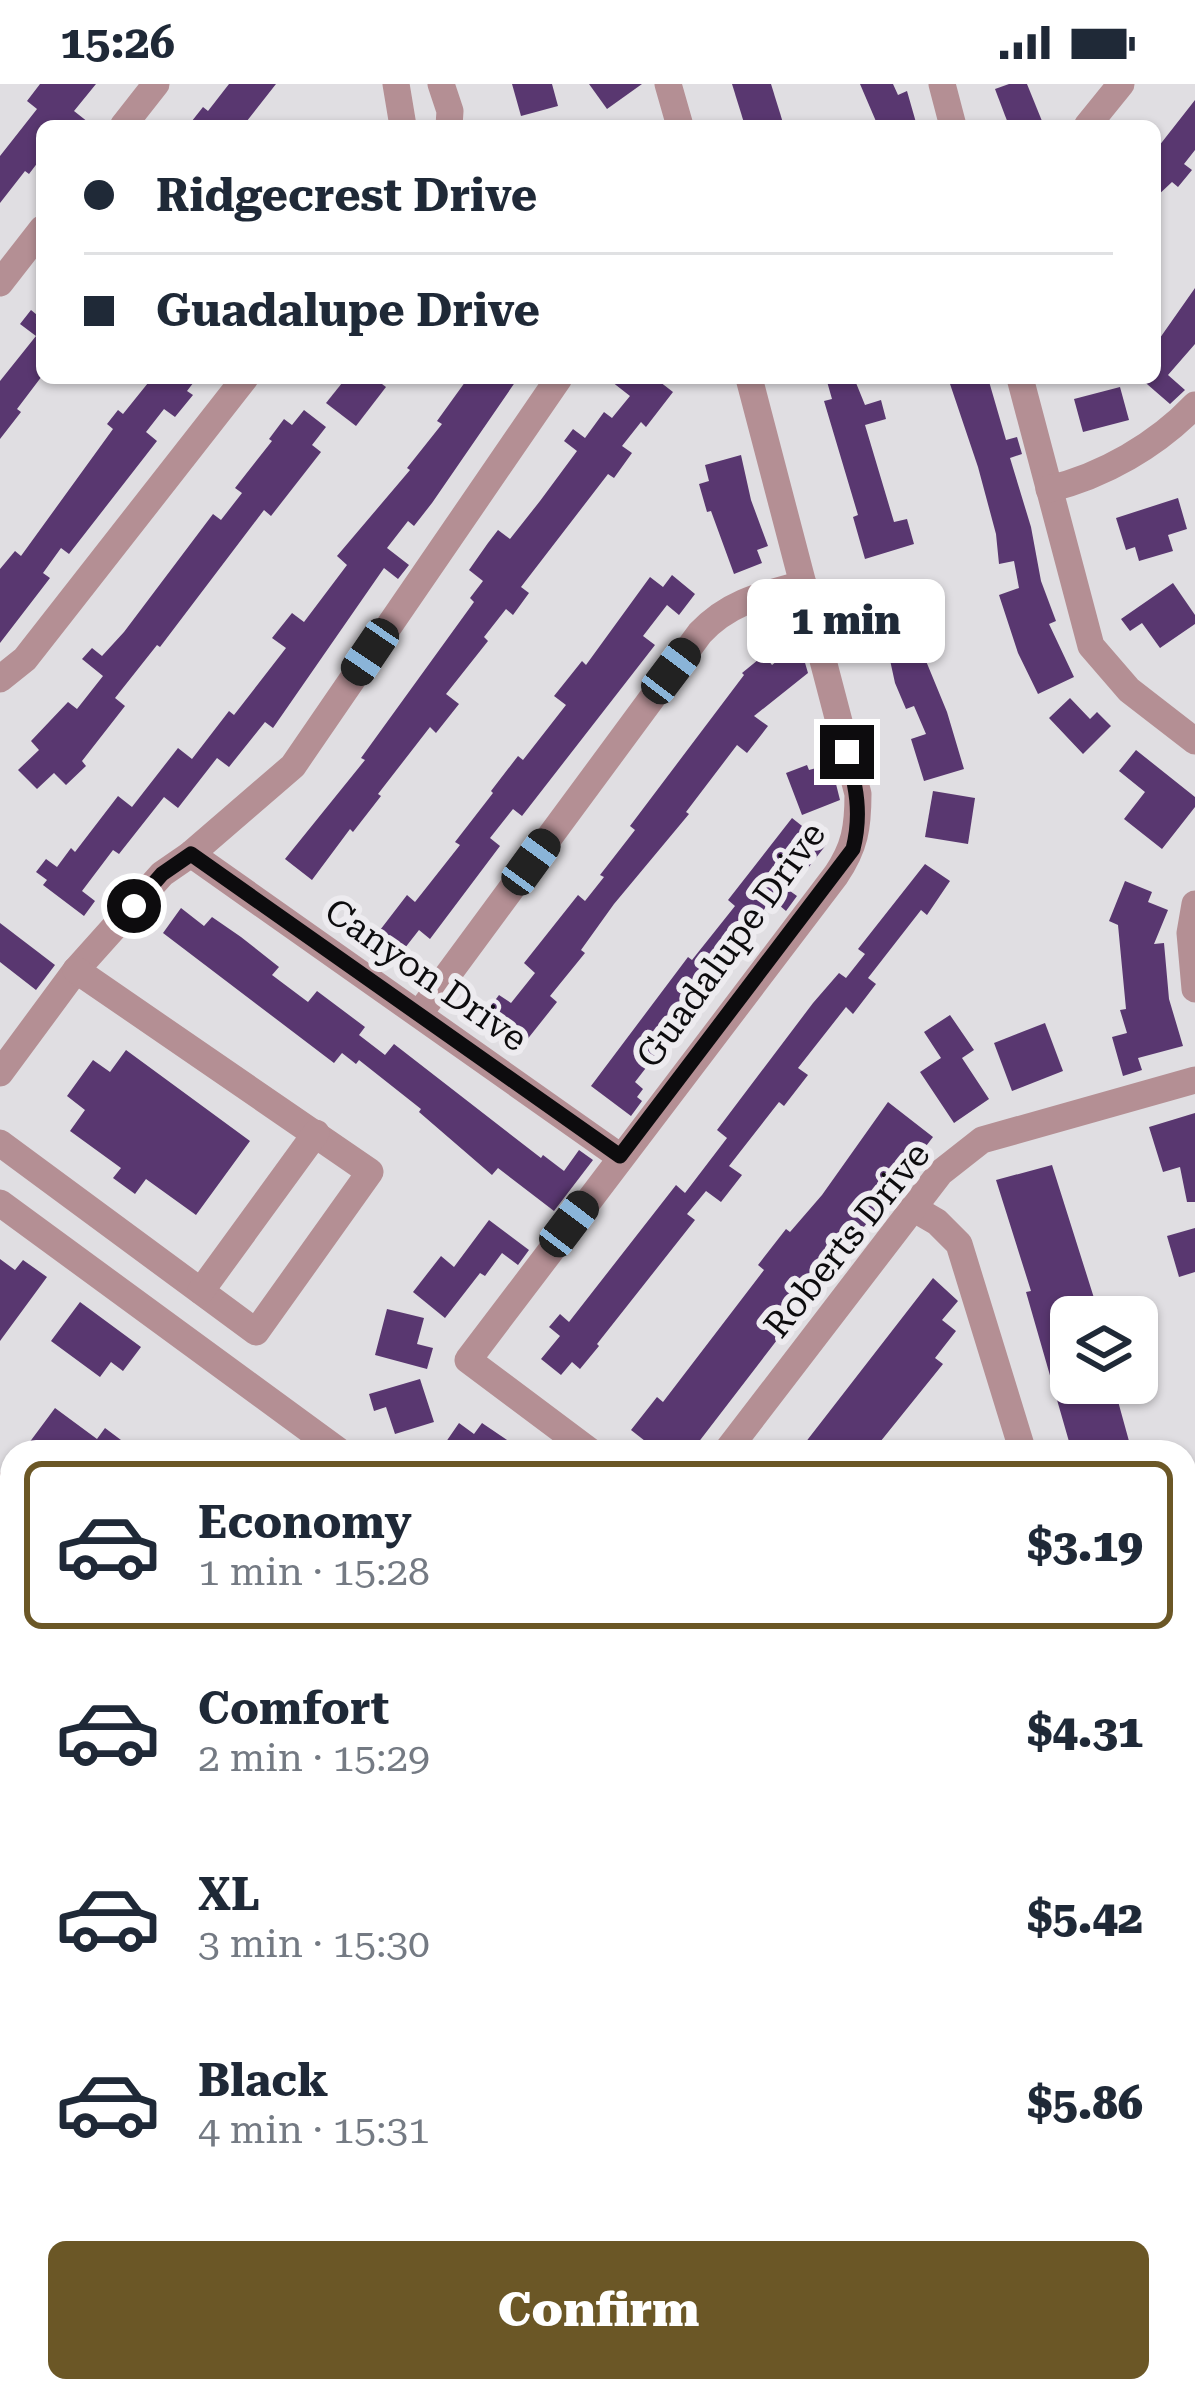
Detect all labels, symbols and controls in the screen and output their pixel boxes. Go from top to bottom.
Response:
text: 15:26 [60,16,175,69]
text: Ridgecrest Drive [156,169,537,222]
text: Guadalupe Drive [156,284,540,337]
callout: 1 min [748,578,946,662]
text: 1 min [791,598,901,644]
car [335,612,405,692]
car [635,631,707,711]
route end [820,725,874,779]
street label: Guadalupe Drive [628,814,834,1076]
car [495,822,567,902]
route start [107,879,161,933]
street label: Canyon Drive [317,890,535,1060]
street label: Roberts Drive [756,1134,938,1346]
car [533,1184,605,1264]
map controls [1050,1296,1158,1404]
button: layers [1050,1296,1158,1404]
icon: car [54,1491,162,1599]
text: Economy [198,1496,412,1549]
text: $3.19 [1027,1519,1143,1572]
text: 1 min · 15:28 [198,1549,430,1595]
icon: car [54,1677,162,1785]
text: Comfort [198,1682,389,1735]
text: $4.31 [1027,1705,1143,1758]
text: 2 min · 15:29 [198,1735,430,1781]
icon: car [54,1863,162,1971]
text: XL [198,1868,260,1921]
text: $5.42 [1027,1891,1143,1944]
text: 3 min · 15:30 [198,1921,430,1967]
icon: car [54,2049,162,2157]
text: Black [198,2054,328,2107]
text: $5.86 [1027,2077,1143,2130]
text: 4 min · 15:31 [198,2107,430,2153]
button: Confirm [48,2241,1149,2379]

